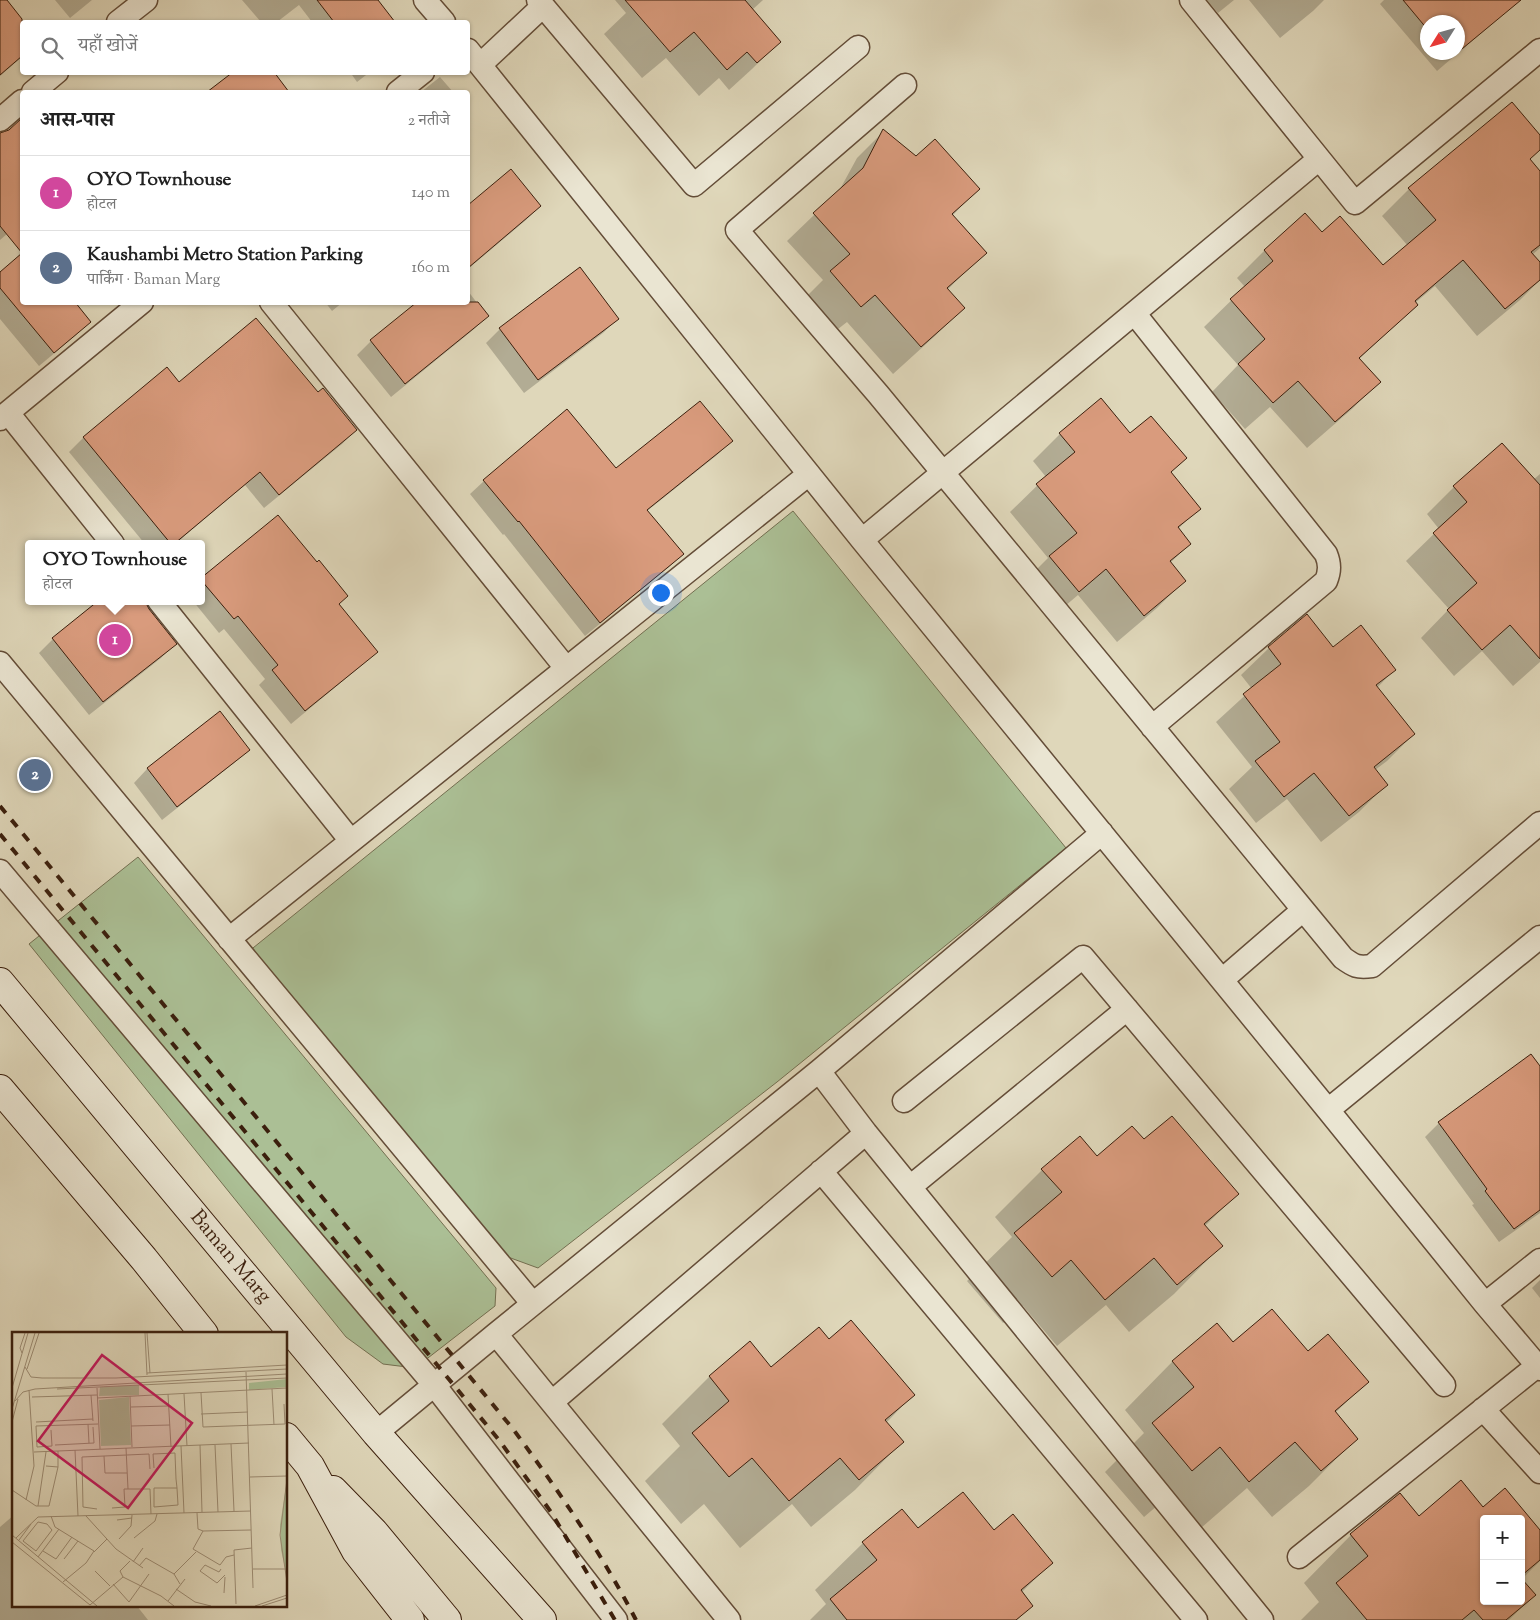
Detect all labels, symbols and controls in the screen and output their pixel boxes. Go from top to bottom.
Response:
north arrow [1420,15,1465,60]
search box [20,20,470,75]
text: यहाँ खोजें [78,33,138,60]
icon: search [38,34,66,62]
text: आस-पास [40,106,114,136]
text: 2 नतीजे [408,110,450,133]
text: OYO Townhouse [87,167,231,194]
text: 1 [53,182,59,205]
text: 140 m [412,182,450,205]
text: होटल [87,194,116,217]
text: Kaushambi Metro Station Parking [87,242,363,269]
text: 2 [52,257,60,280]
text: 160 m [412,257,450,280]
text: पार्किंग · Baman Marg [87,269,220,292]
popup [25,540,205,605]
text: OYO Townhouse [43,547,187,574]
text: होटल [43,574,72,597]
your location [648,580,674,606]
pin: 1 [99,621,131,659]
pin: 2 [19,756,51,794]
street label: Baman Marg [182,1204,278,1310]
inset map [12,1332,288,1608]
map controls [1480,1515,1525,1605]
button: + [1480,1515,1525,1560]
button: − [1480,1560,1525,1605]

